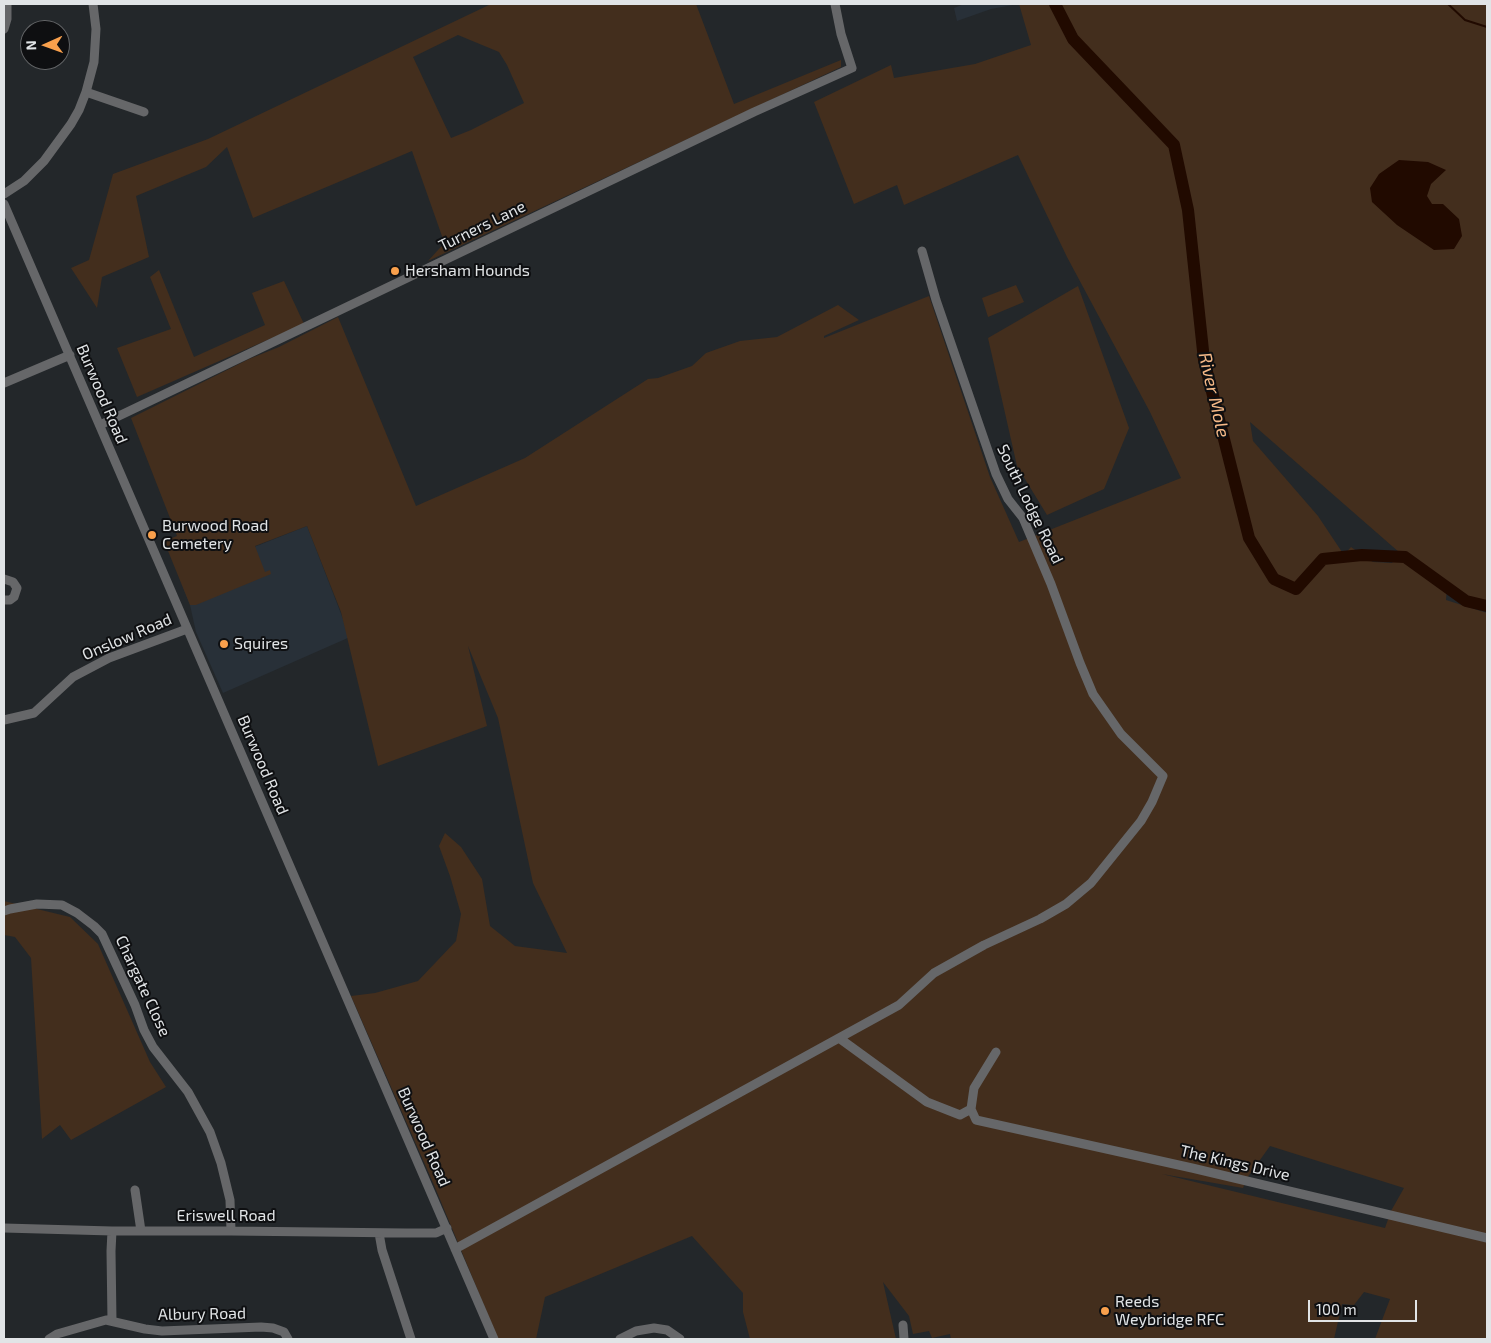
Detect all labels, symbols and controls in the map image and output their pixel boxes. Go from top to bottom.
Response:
north arrow [20,20,70,70]
text: N [22,40,39,51]
street label: Turners Lane [435,197,529,255]
place label: Hersham Hounds [405,261,530,281]
marker: Hersham Hounds [389,265,401,277]
street label: Burwood Road [72,341,132,447]
water label: River Mole [1194,350,1234,440]
street label: South Lodge Road [993,441,1067,567]
place label: Burwood Road Cemetery [162,516,268,554]
marker: Burwood Road Cemetery [146,529,158,541]
street label: Onslow Road [79,610,175,664]
place label: Squires [234,634,288,654]
marker: Squires [218,638,230,650]
street label: Burwood Road [233,712,293,818]
street label: Chargate Close [111,932,175,1040]
street label: Burwood Road [394,1085,454,1189]
street label: The Kings Drive [1178,1141,1292,1185]
street label: Eriswell Road [176,1206,276,1226]
scale bar [1311,1290,1420,1322]
place label: Reeds Weybridge RFC [1115,1292,1224,1330]
text: 100 m [1316,1300,1357,1318]
street label: Albury Road [158,1304,246,1324]
marker: Reeds Weybridge RFC [1099,1305,1111,1317]

